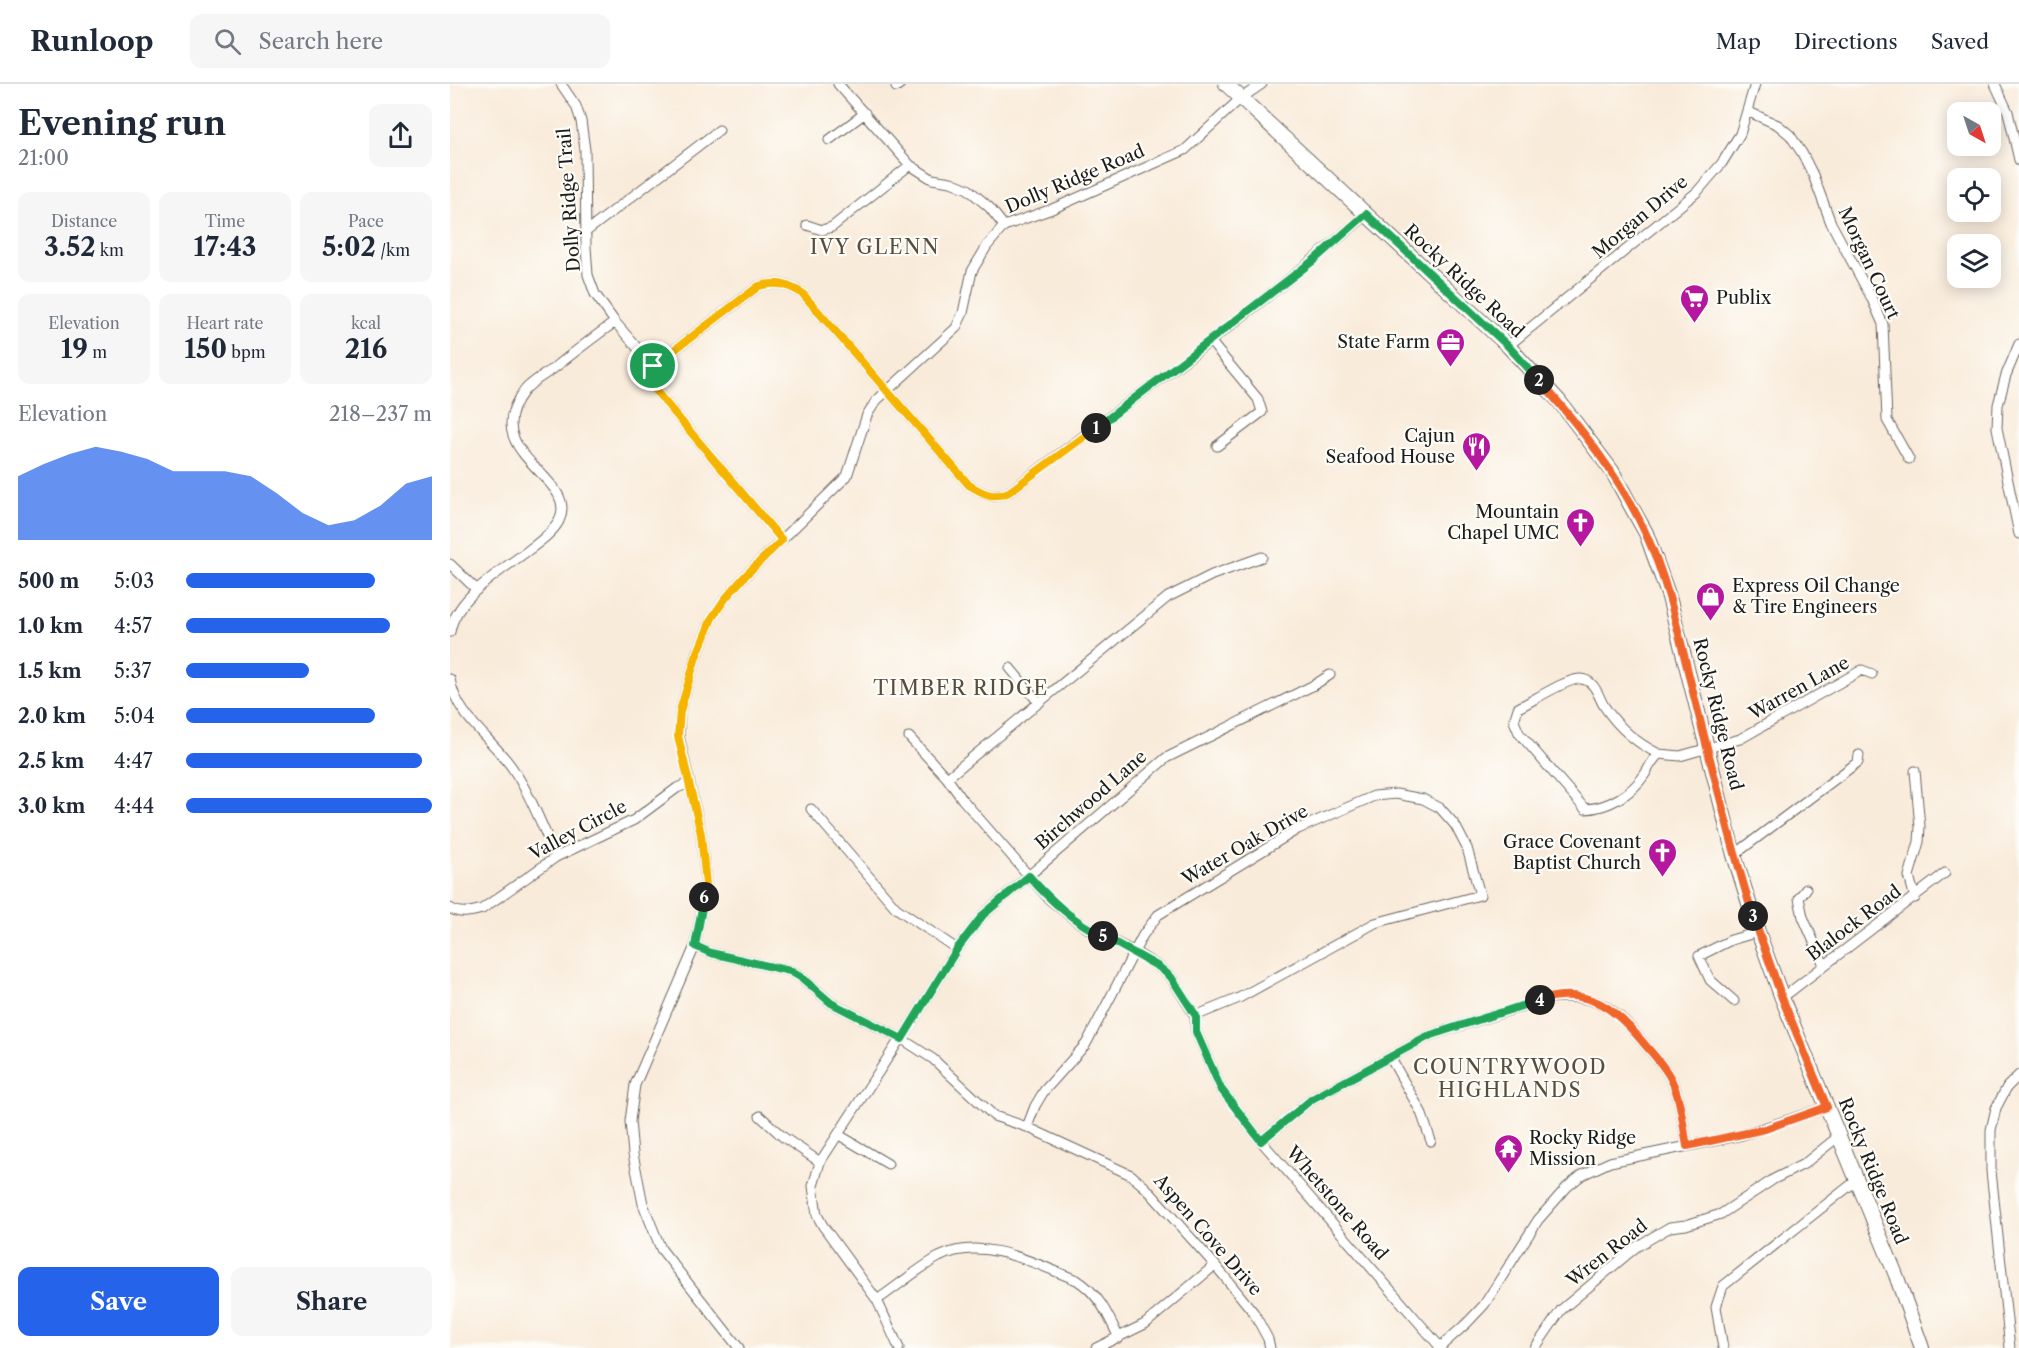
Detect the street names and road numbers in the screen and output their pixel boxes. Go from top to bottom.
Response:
street label: Dolly Ridge Trail [553,127,585,273]
street label: Dolly Ridge Road [1002,140,1148,218]
street label: Morgan Drive [1588,171,1692,263]
street label: Morgan Court [1833,203,1905,323]
street label: Rocky Ridge Road [1399,220,1529,342]
street label: Rocky Ridge Road [1688,636,1748,793]
street label: Warren Lane [1744,651,1853,725]
street label: Birchwood Lane [1031,746,1151,854]
street label: Valley Circle [525,795,630,865]
street label: Water Oak Drive [1177,800,1312,891]
street label: Blalock Road [1802,880,1906,966]
street label: Rocky Ridge Road [1834,1094,1912,1248]
street label: Whetstone Road [1281,1141,1392,1264]
street label: Aspen Cove Drive [1149,1169,1267,1300]
street label: Wren Road [1561,1215,1652,1292]

